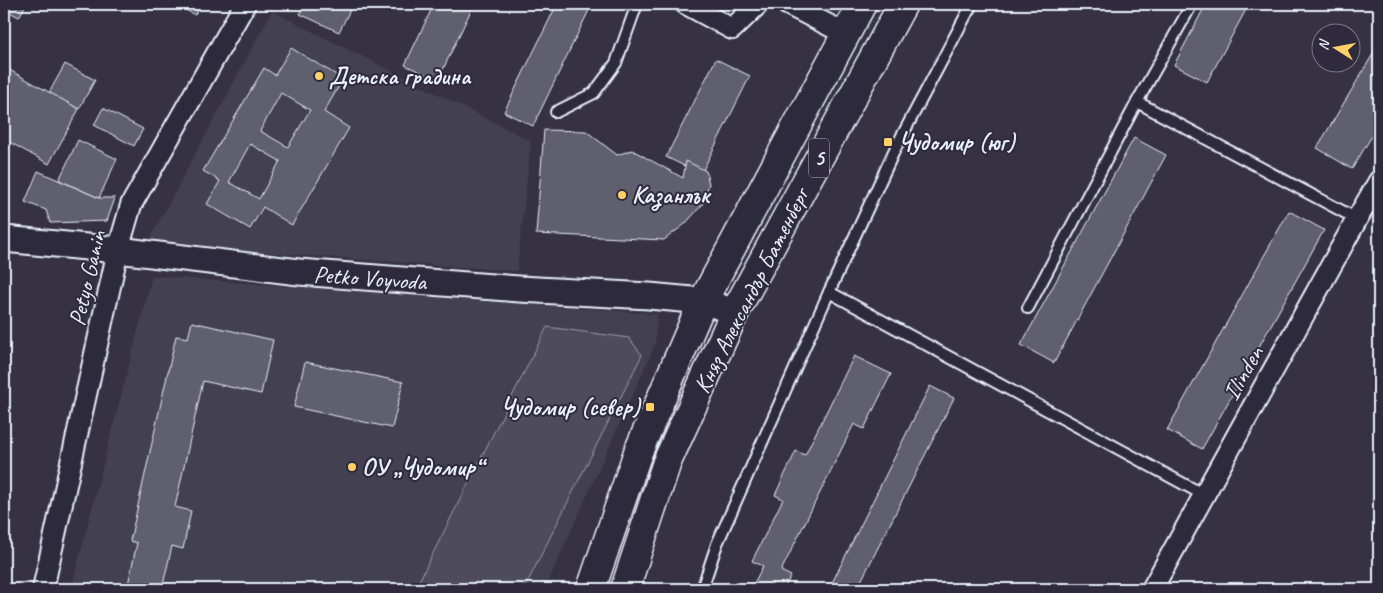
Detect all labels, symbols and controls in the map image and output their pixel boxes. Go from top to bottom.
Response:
north arrow [1310,22,1360,72]
text: N [1315,37,1333,51]
place label: Детска градина [329,61,472,91]
marker: Детска градина [313,70,325,82]
place label: Чудомир (юг) [898,127,1017,157]
marker: Чудомир (юг) [882,136,894,148]
road number: 5 [809,138,829,178]
place label: Казанлък [632,180,712,211]
street label: Княз Александър Батенберг [687,181,817,398]
marker: Казанлък [616,189,628,201]
street label: Petyo Ganin [62,226,113,329]
street label: Petko Voyvoda [313,259,429,297]
street label: Ilinden [1216,340,1271,405]
place label: Чудомир (север) [500,392,642,422]
marker: Чудомир (север) [644,401,656,413]
place label: ОУ „Чудомир“ [362,452,487,482]
marker: ОУ „Чудомир“ [346,461,358,473]

